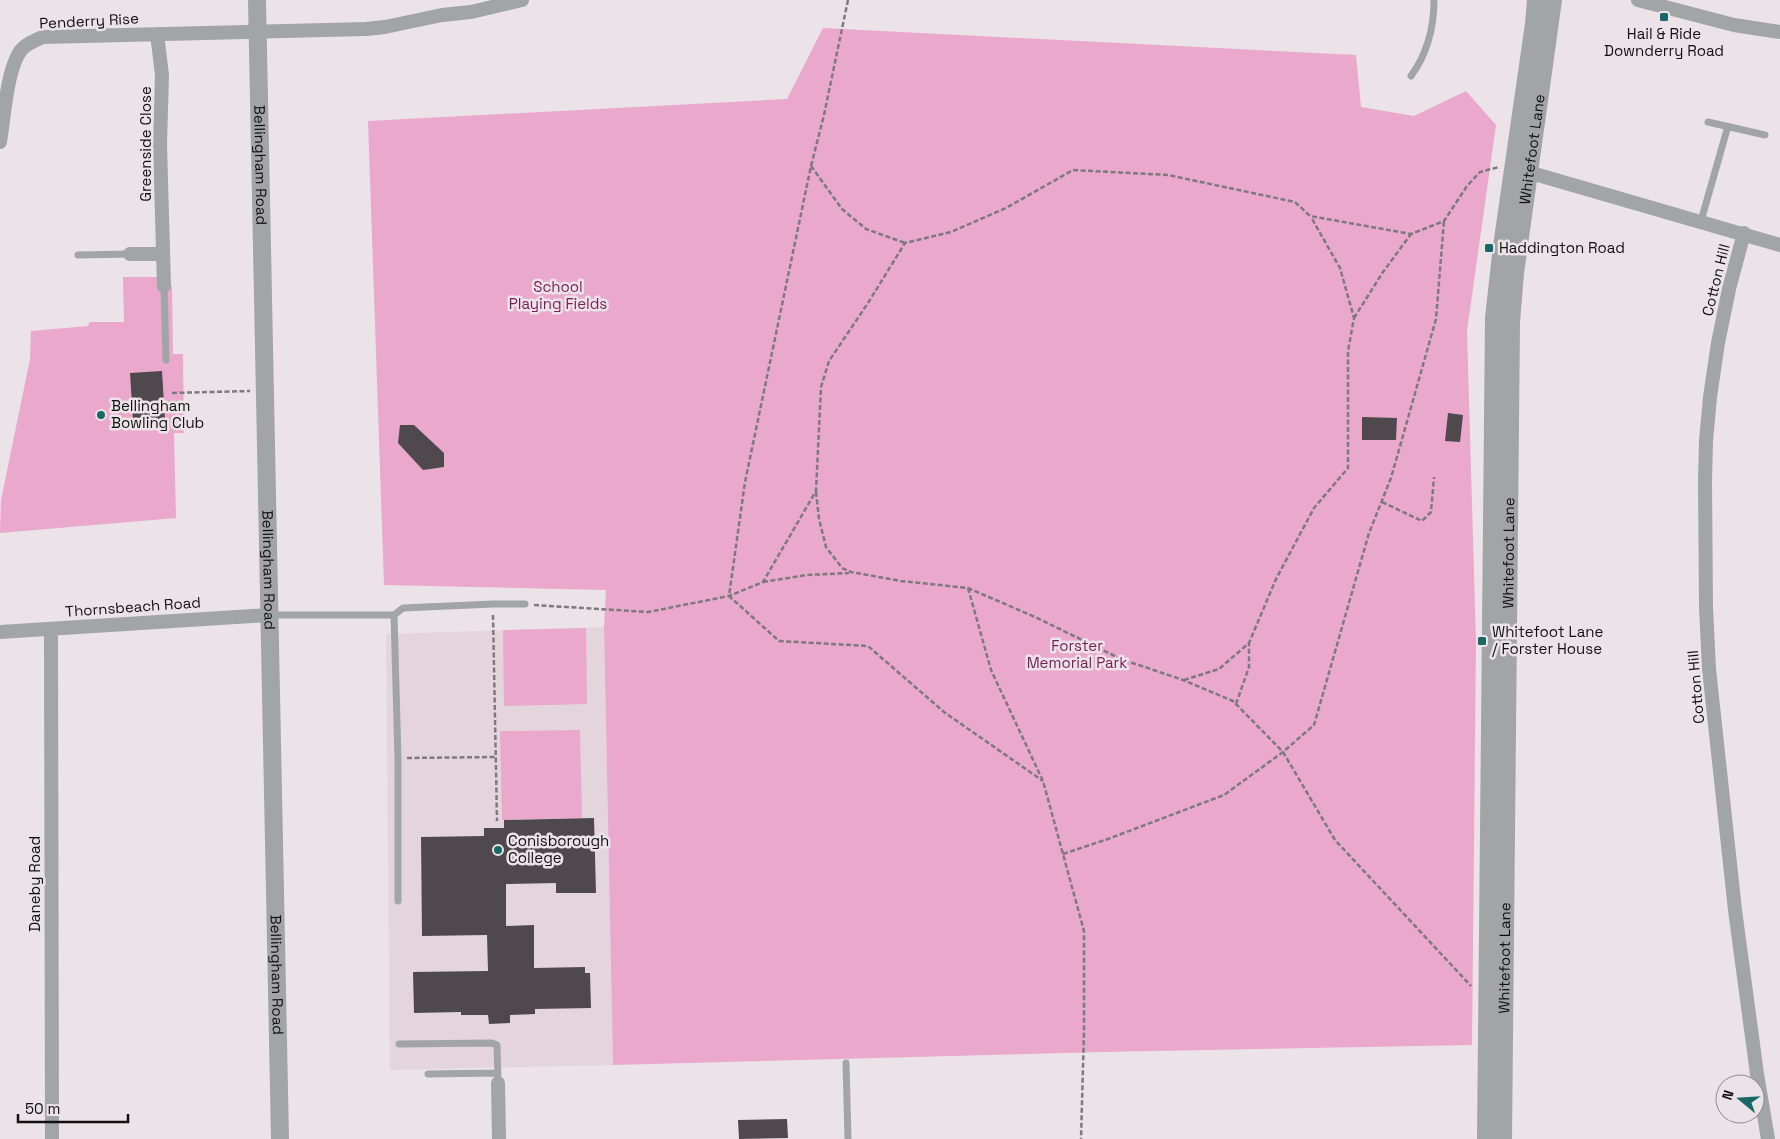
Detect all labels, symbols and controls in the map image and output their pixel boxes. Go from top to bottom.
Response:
street label: Penderry Rise [39,8,139,33]
marker: Hail & Ride Downderry Road [1658,11,1670,23]
place label: Hail & Ride Downderry Road [1604,24,1724,60]
street label: Greenside Close [136,86,155,202]
street label: Whitefoot Lane [1515,93,1549,206]
street label: Bellingham Road [250,105,272,225]
place label: Haddington Road [1499,238,1625,257]
marker: Haddington Road [1483,242,1495,254]
street label: Cotton Hill [1697,242,1734,318]
park label: School Playing Fields [509,277,607,313]
place label: Bellingham Bowling Club [111,396,204,432]
marker: Bellingham Bowling Club [95,409,107,421]
street label: Whitefoot Lane [1498,497,1518,609]
street label: Bellingham Road [258,510,280,630]
street label: Thornsbeach Road [65,592,201,621]
place label: Whitefoot Lane / Forster House [1492,622,1603,658]
marker: Whitefoot Lane / Forster House [1476,635,1488,647]
park label: Forster Memorial Park [1027,636,1127,672]
street label: Cotton Hill [1683,649,1708,725]
place label: Conisborough College [508,831,609,867]
street label: Daneby Road [25,836,44,932]
marker: Conisborough College [492,844,504,856]
street label: Whitefoot Lane [1494,902,1514,1014]
street label: Bellingham Road [266,915,288,1035]
north arrow [1715,1074,1765,1124]
text: N [1718,1088,1738,1102]
scale bar [18,1092,128,1124]
text: 50 m [25,1099,60,1118]

